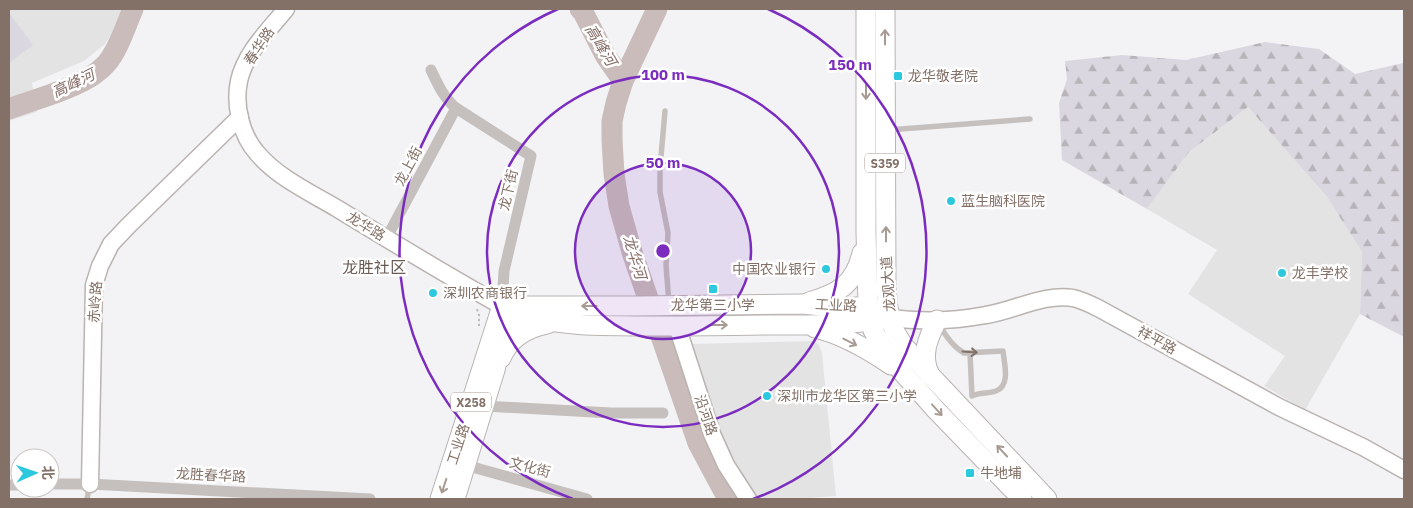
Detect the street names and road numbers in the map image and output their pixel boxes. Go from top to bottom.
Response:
street label: 春华路 [240,24,278,68]
street label: 龙上街 [390,143,426,189]
road number: S359 [865,154,905,172]
street label: 龙下街 [495,168,521,212]
street label: 龙华路 [343,207,389,245]
street label: 龙观大道 [877,255,899,313]
street label: 赤岭路 [85,280,105,324]
street label: 工业路 [815,295,857,315]
street label: 祥平路 [1134,322,1180,358]
road number: X258 [451,392,491,412]
street label: 沿河路 [691,392,721,438]
street label: 工业路 [443,421,473,467]
street label: 文化街 [507,453,553,481]
street label: 龙胜春华路 [176,464,246,486]

